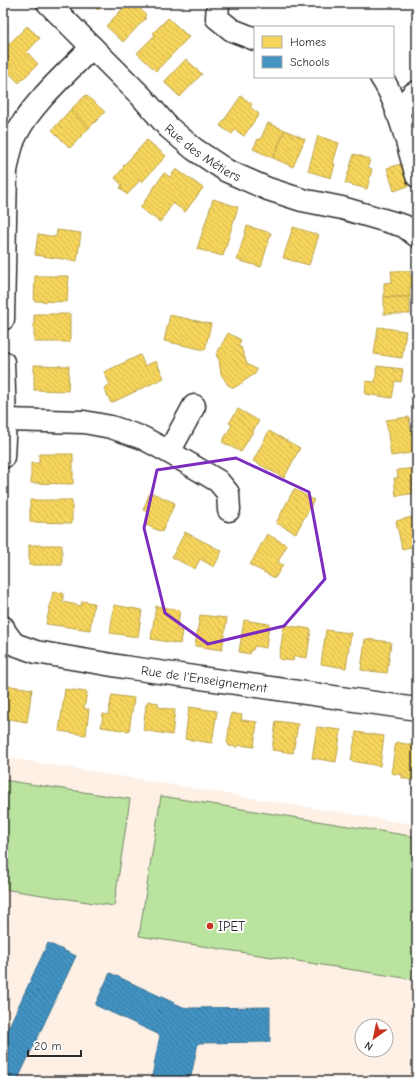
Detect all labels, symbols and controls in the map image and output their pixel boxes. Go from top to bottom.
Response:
legend [254,26,394,78]
text: Homes [290,35,326,49]
text: Schools [290,55,329,69]
street label: Rue des Métiers [162,121,243,184]
street label: Rue de l'Enseignement [140,663,269,696]
place label: IPET [218,919,245,934]
marker: IPET [205,921,215,931]
north arrow [354,1018,394,1058]
scale bar [28,1032,81,1058]
text: 20 m [34,1039,62,1053]
text: N [362,1039,375,1053]

